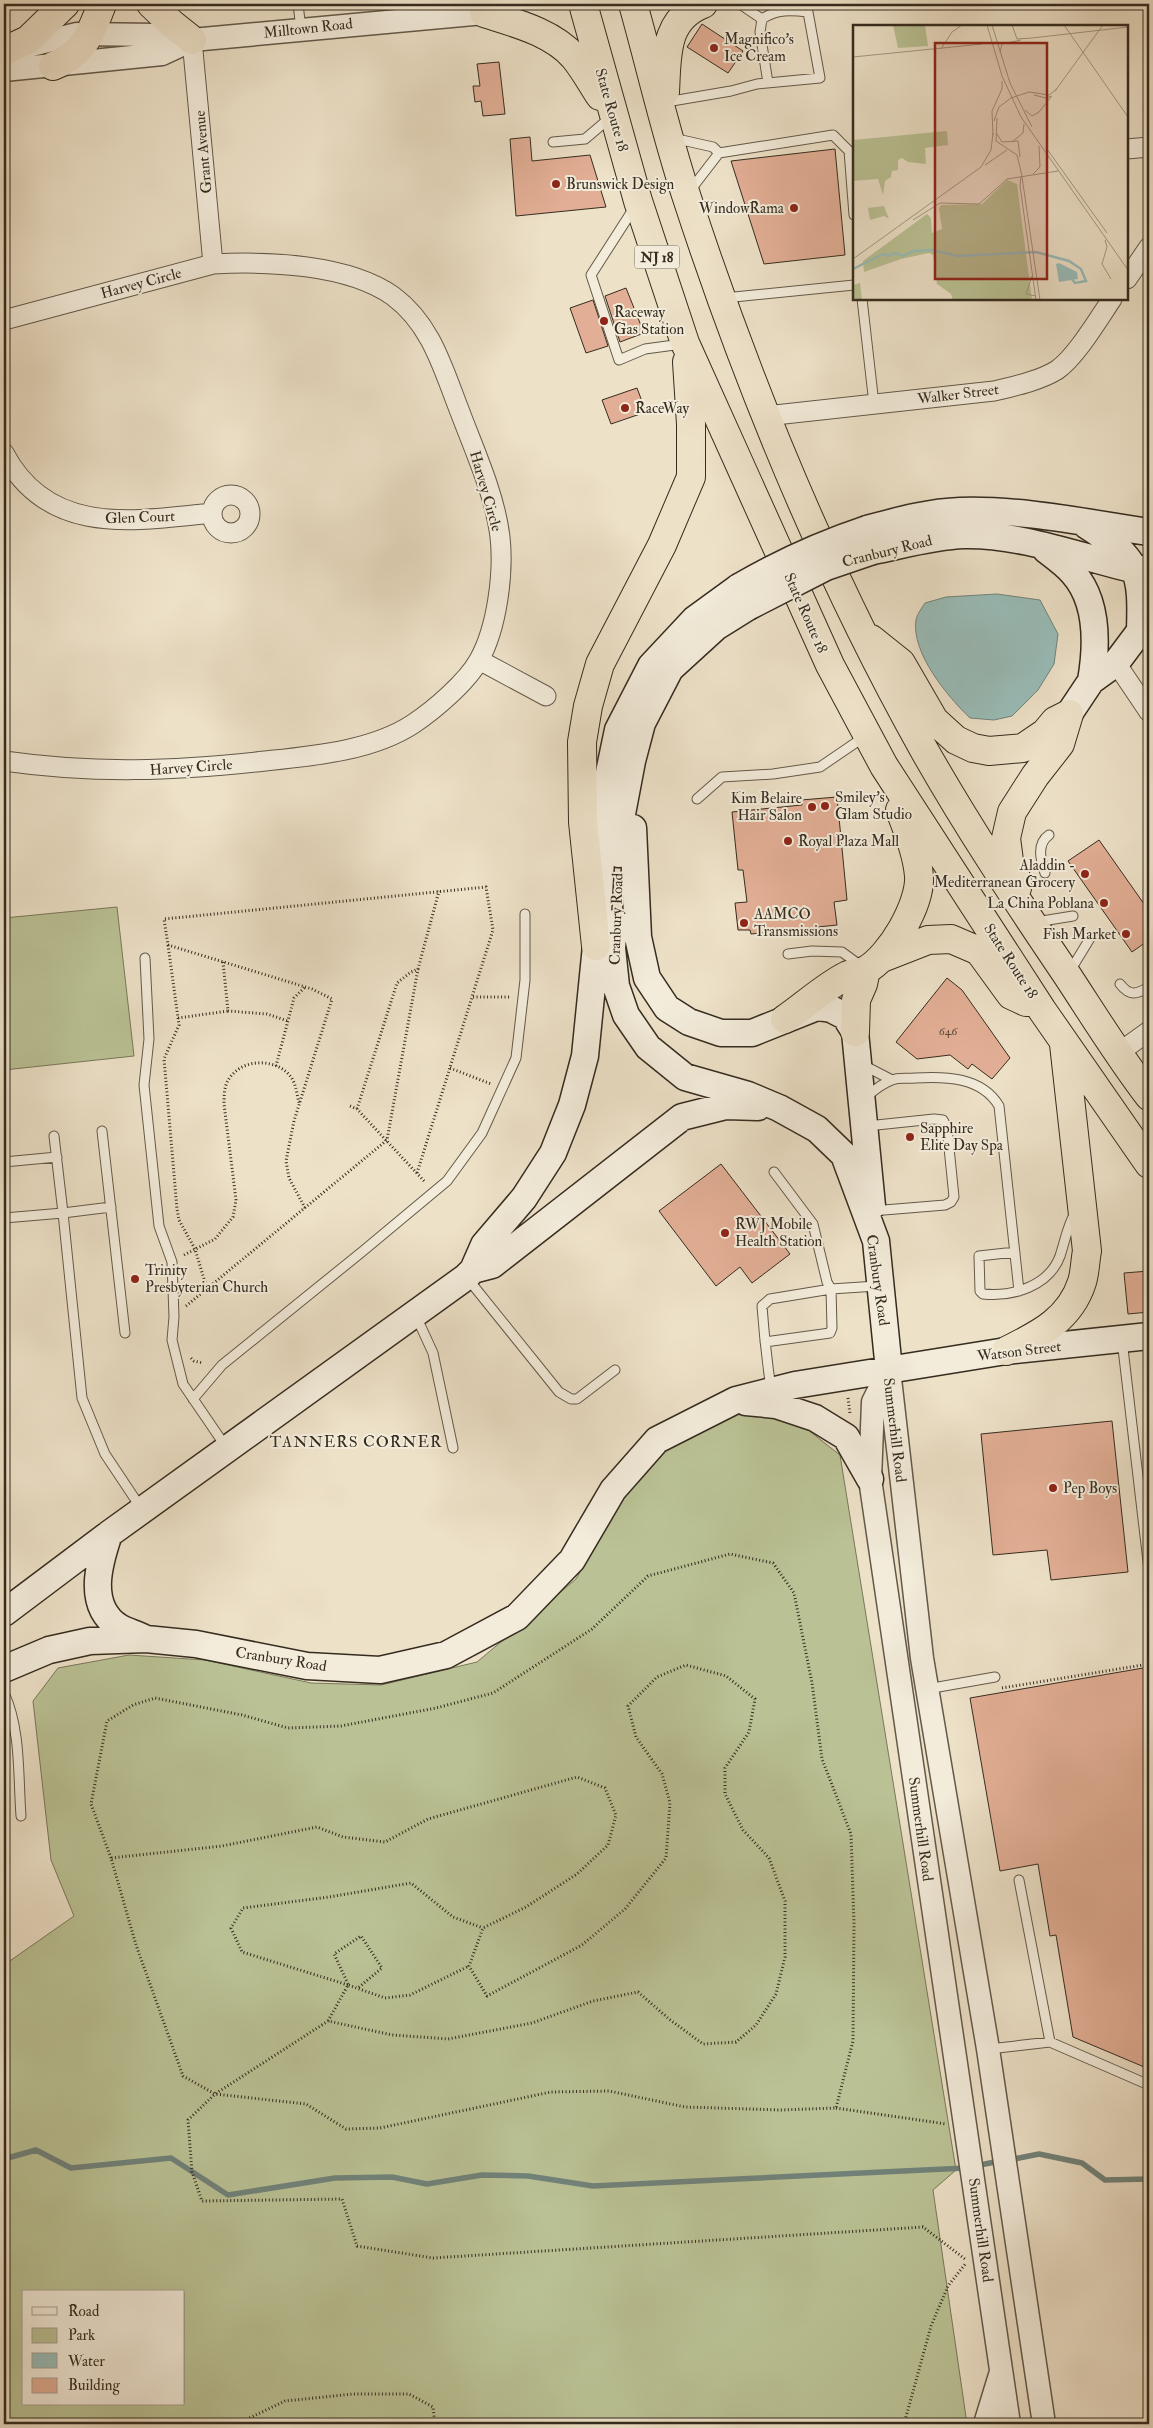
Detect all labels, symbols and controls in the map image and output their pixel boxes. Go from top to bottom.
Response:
street label: Milltown Road [263,14,354,43]
inset map [853,25,1128,300]
place label: Magnifico's Ice Cream [724,30,794,66]
marker: Magnifico's Ice Cream [708,42,720,54]
street label: State Route 18 [591,66,632,154]
street label: Grant Avenue [190,110,217,194]
place label: Brunswick Design [566,175,675,194]
marker: Brunswick Design [550,178,562,190]
place label: WindowRama [698,199,785,218]
marker: WindowRama [788,202,800,214]
road number: NJ 18 [634,246,680,268]
street label: Harvey Circle [99,264,184,303]
place label: Raceway Gas Station [614,303,684,339]
marker: Raceway Gas Station [598,315,610,327]
street label: Walker Street [915,380,1000,409]
place label: RaceWay [635,399,690,418]
marker: RaceWay [619,402,631,414]
street label: Harvey Circle [465,449,506,534]
street label: Glen Court [105,507,175,528]
street label: Cranbury Road [840,531,935,572]
street label: State Route 18 [779,570,832,656]
street label: Harvey Circle [149,755,233,780]
place label: Smiley's Glam Studio [835,788,912,824]
place label: Kim Belaire Hair Salon [731,789,802,825]
marker: Smiley's Glam Studio [819,800,831,812]
marker: Kim Belaire Hair Salon [806,801,818,813]
place label: Royal Plaza Mall [798,832,899,851]
marker: Royal Plaza Mall [782,835,794,847]
place label: Aladdin - Mediterranean Grocery [934,856,1075,892]
marker: Aladdin - Mediterranean Grocery [1079,868,1091,880]
street label: Cranbury Road [605,872,628,965]
place label: La China Poblana [987,894,1095,913]
marker: La China Poblana [1098,897,1110,909]
place label: AAMCO Transmissions [753,905,838,941]
marker: AAMCO Transmissions [738,917,750,929]
street label: State Route 18 [979,920,1042,1002]
place label: Fish Market [1042,925,1116,944]
marker: Fish Market [1120,928,1132,940]
house number: 646 [939,1024,958,1039]
place label: Sapphire Elite Day Spa [920,1119,1004,1156]
marker: Sapphire Elite Day Spa [904,1131,916,1143]
place label: RWJ Mobile Health Station [735,1215,823,1251]
marker: RWJ Mobile Health Station [719,1227,731,1239]
street label: Cranbury Road [862,1233,893,1328]
place label: Trinity Presbyterian Church [145,1261,268,1297]
marker: Trinity Presbyterian Church [129,1273,141,1285]
street label: Watson Street [975,1337,1062,1366]
street label: Summerhill Road [879,1377,910,1484]
district label: TANNERS CORNER [270,1432,442,1452]
place label: Pep Boys [1063,1479,1117,1499]
marker: Pep Boys [1047,1482,1059,1494]
street label: Cranbury Road [234,1643,328,1676]
street label: Summerhill Road [904,1776,937,1883]
street label: Summerhill Road [964,2177,997,2284]
legend [22,2290,185,2406]
text: Road [68,2302,100,2321]
text: Park [68,2326,95,2345]
text: Water [67,2352,105,2371]
text: Building [68,2376,120,2395]

